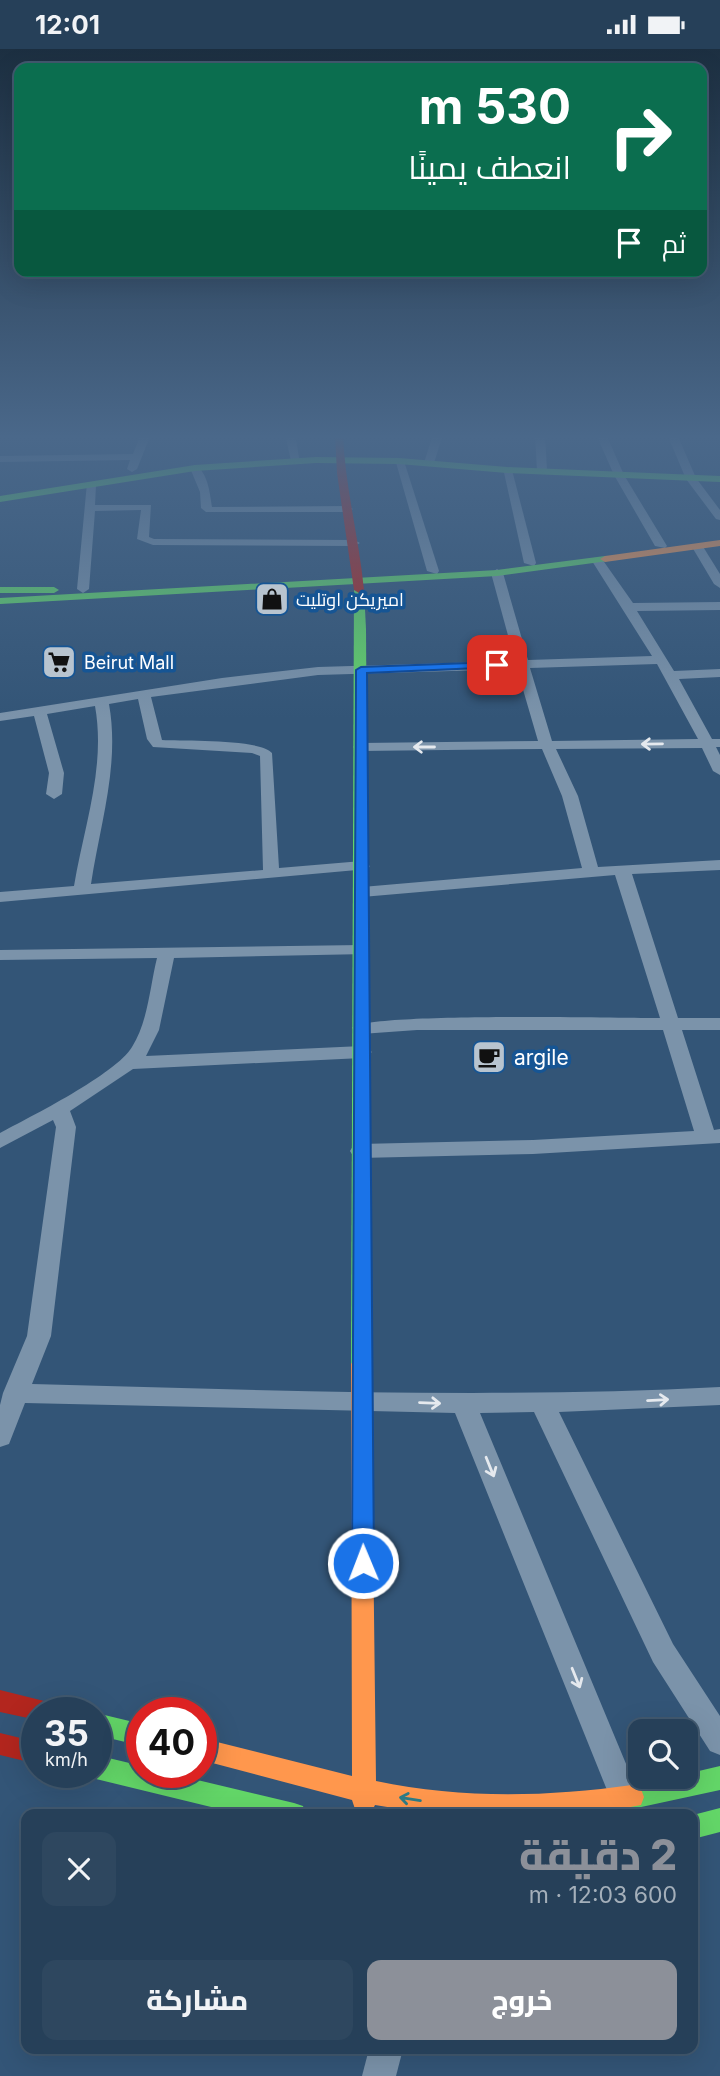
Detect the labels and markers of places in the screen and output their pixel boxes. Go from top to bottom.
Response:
shop icon: اميريكن اوتليت [253,580,291,618]
place label: اميريكن اوتليت [296,589,404,611]
pin [467,635,527,695]
supermarket icon: Beirut Mall [40,643,78,681]
place label: Beirut Mall [84,652,174,673]
cafe icon: argile [470,1038,508,1076]
place label: argile [514,1045,569,1070]

